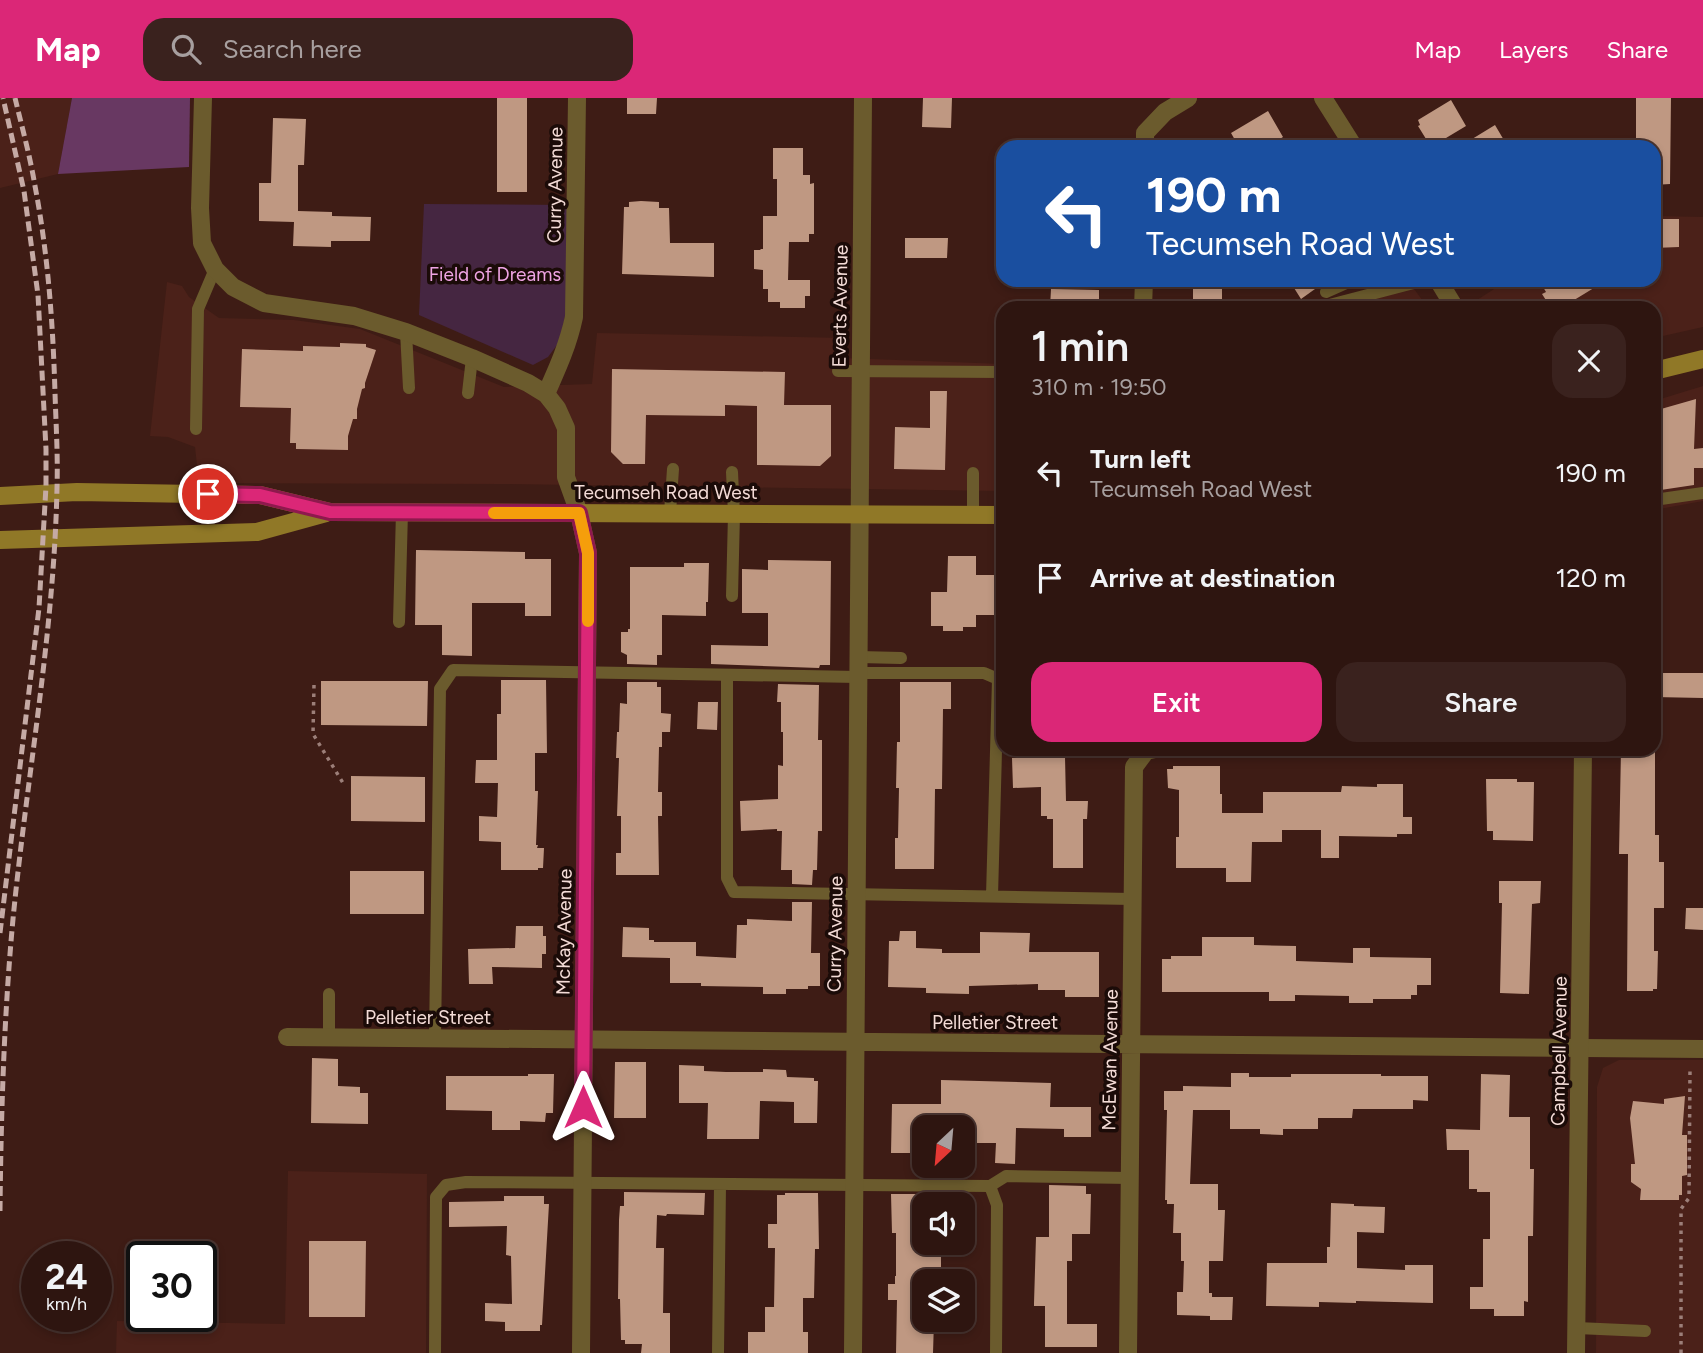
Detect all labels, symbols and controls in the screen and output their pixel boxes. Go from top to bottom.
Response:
search box [143,18,633,81]
text: Map [35,30,101,69]
icon: search [167,30,205,68]
text: Search here [223,33,362,65]
text: Map [1414,35,1461,64]
text: Layers [1499,35,1568,64]
text: Share [1606,35,1668,64]
street label: Curry Avenue [542,127,568,243]
text: 190 m [1146,165,1281,224]
icon: left [1031,168,1122,259]
text: Tecumseh Road West [1146,225,1455,263]
street label: Everts Avenue [827,244,853,368]
park label: Field of Dreams [429,263,561,286]
text: 1 min [1031,321,1129,372]
button: close [1552,324,1626,398]
text: 310 m · 19:50 [1031,373,1167,401]
text: Turn left [1090,443,1191,475]
icon: left [1031,454,1069,492]
text: 190 m [1555,457,1626,489]
pin [178,464,238,524]
icon: arrive [189,475,227,513]
text: Tecumseh Road West [1090,475,1312,503]
street label: Tecumseh Road West [574,481,758,504]
icon: arrive [1031,559,1069,597]
text: Arrive at destination [1090,562,1335,594]
text: 120 m [1556,562,1626,594]
button: Exit [1031,662,1322,742]
button: Share [1336,662,1626,742]
street label: McKay Avenue [551,869,577,995]
street label: Curry Avenue [822,876,848,992]
street label: Campbell Avenue [1546,976,1572,1126]
street label: McEwan Avenue [1097,989,1123,1131]
street label: Pelletier Street [365,1006,491,1029]
street label: Pelletier Street [932,1011,1058,1034]
position arrow [546,1070,620,1144]
north arrow [912,1115,975,1178]
map controls [912,1115,975,1332]
button: sound [912,1192,975,1255]
speed limit sign: 30 [126,1241,217,1332]
text: 24 [45,1256,88,1298]
button: layers [912,1269,975,1332]
text: km/h [46,1293,87,1315]

